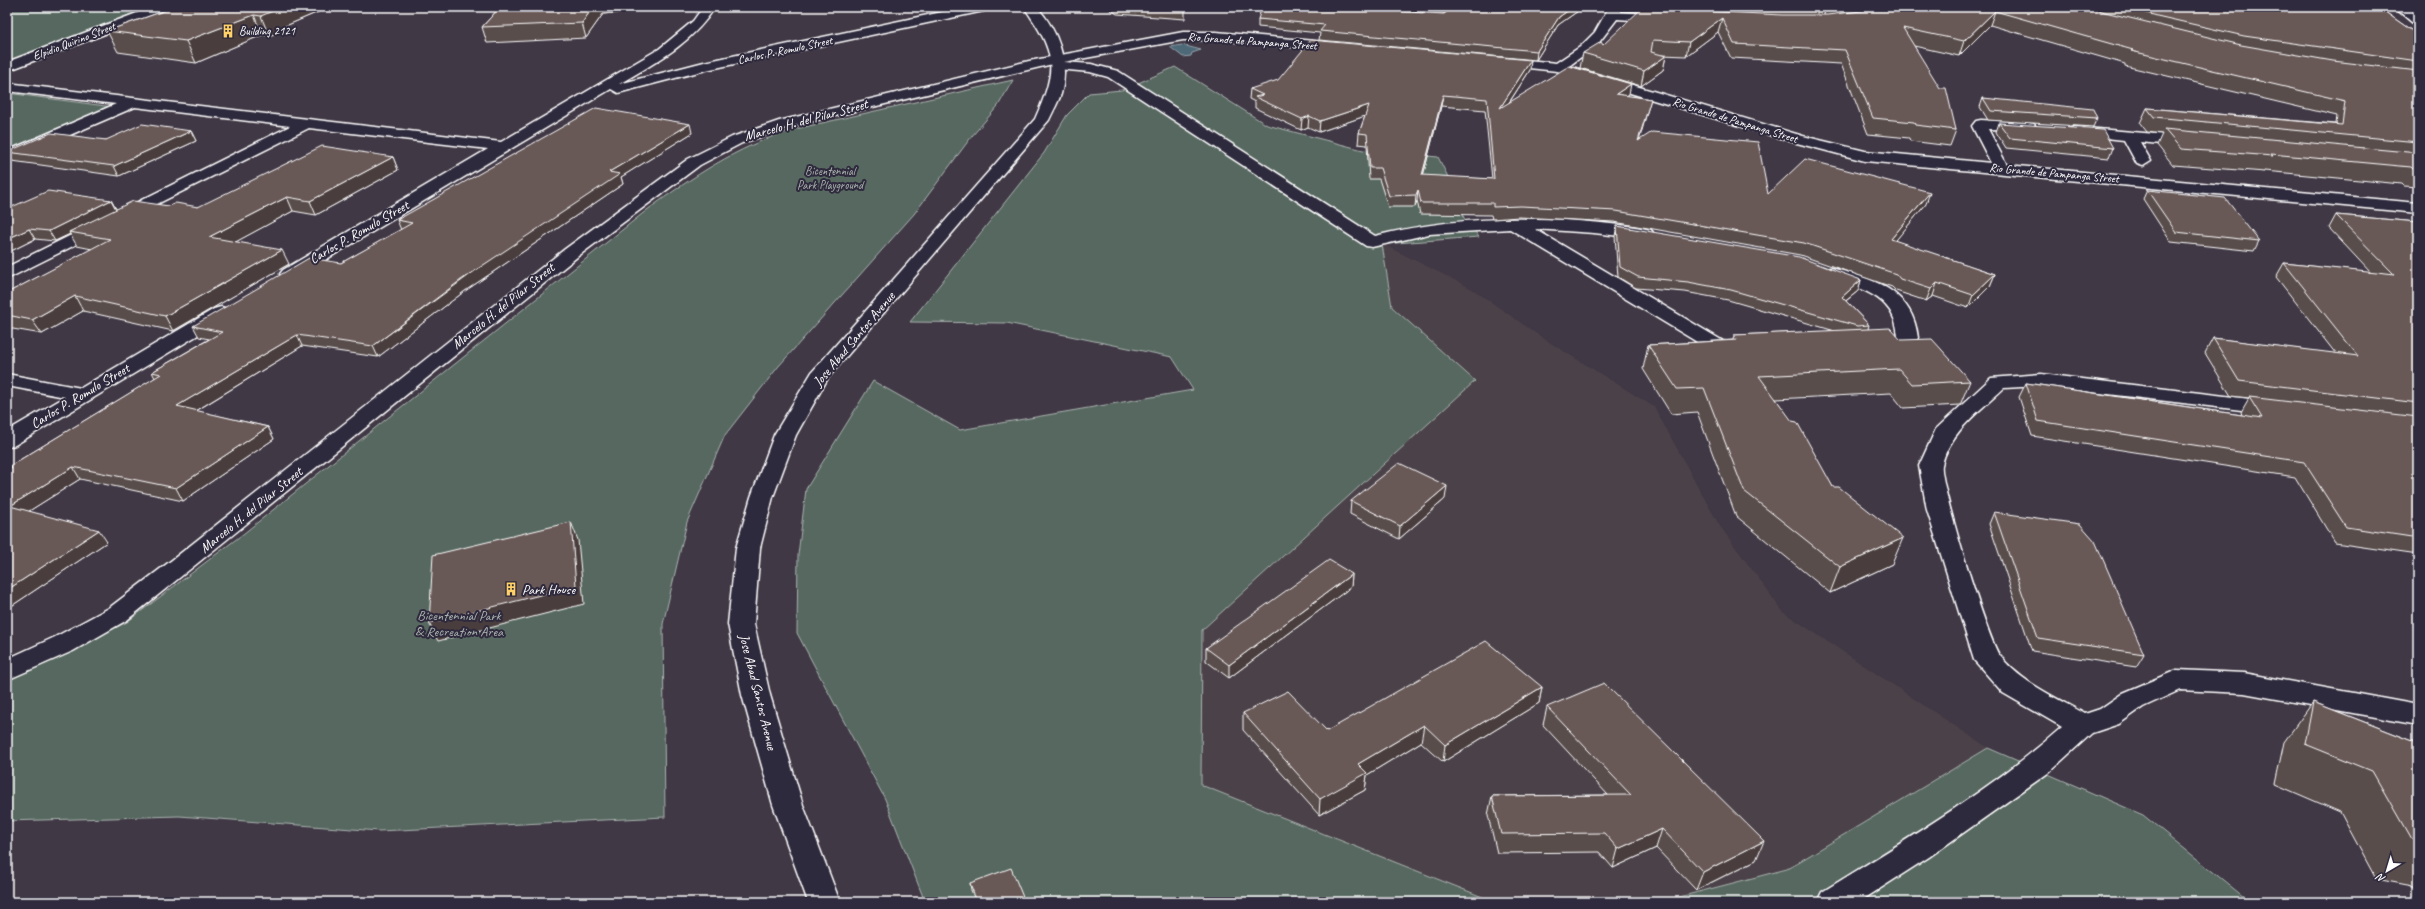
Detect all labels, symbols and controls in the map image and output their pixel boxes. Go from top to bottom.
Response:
street label: Elpidio Quirino Street [31,18,118,64]
building icon: Building 2121 [220,23,236,39]
place label: Building 2121 [239,23,296,39]
street label: Rio Grande de Pampanga Street [1187,28,1318,54]
street label: Carlos P. Romulo Street [736,32,835,68]
street label: Rio Grande de Pampanga Street [1671,93,1800,147]
street label: Marcelo H. del Pilar Street [742,95,871,145]
street label: Rio Grande de Pampanga Street [1989,159,2120,187]
park label: Bicentennial Park Playground [797,163,865,193]
street label: Carlos P. Romulo Street [306,196,413,267]
street label: Marcelo H. del Pilar Street [448,259,559,353]
street label: Jose Abad Santos Avenue [809,287,900,391]
street label: Carlos P. Romulo Street [28,359,134,432]
street label: Marcelo H. del Pilar Street [196,463,307,557]
building icon: Park House [503,581,519,597]
place label: Park House [522,581,576,598]
park label: Bicentennial Park & Recreation Area [415,607,504,640]
street label: Jose Abad Santos Avenue [735,631,781,753]
north arrow [2367,851,2407,891]
text: N [2372,870,2388,886]

